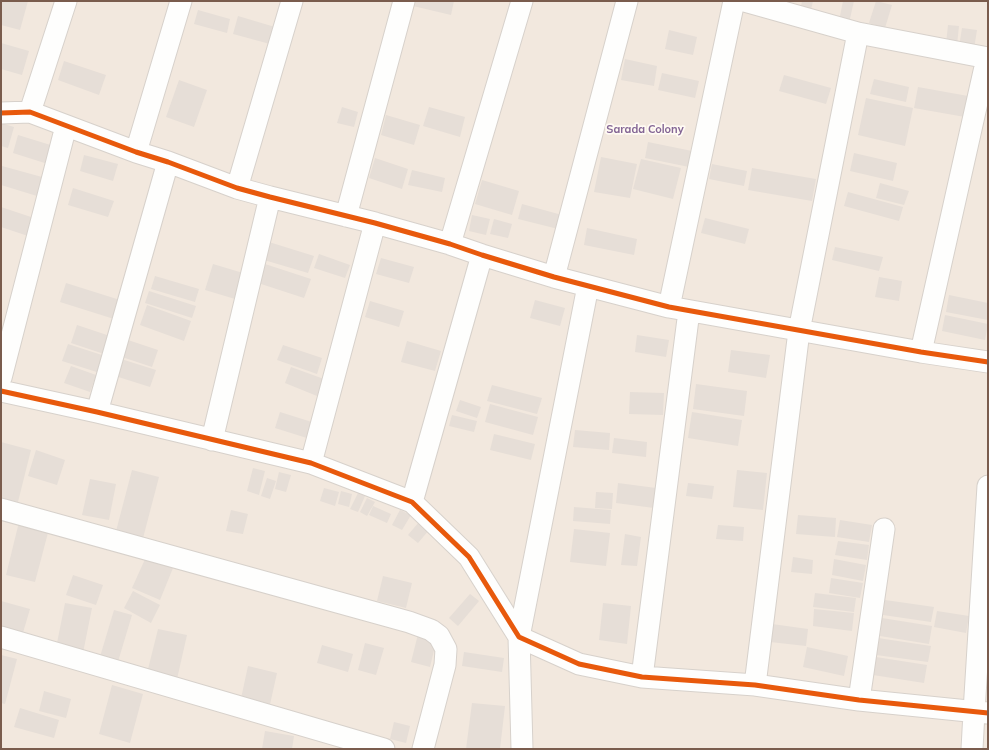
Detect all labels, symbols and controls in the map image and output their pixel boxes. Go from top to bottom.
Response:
district label: Sarada Colony [606,123,684,137]

